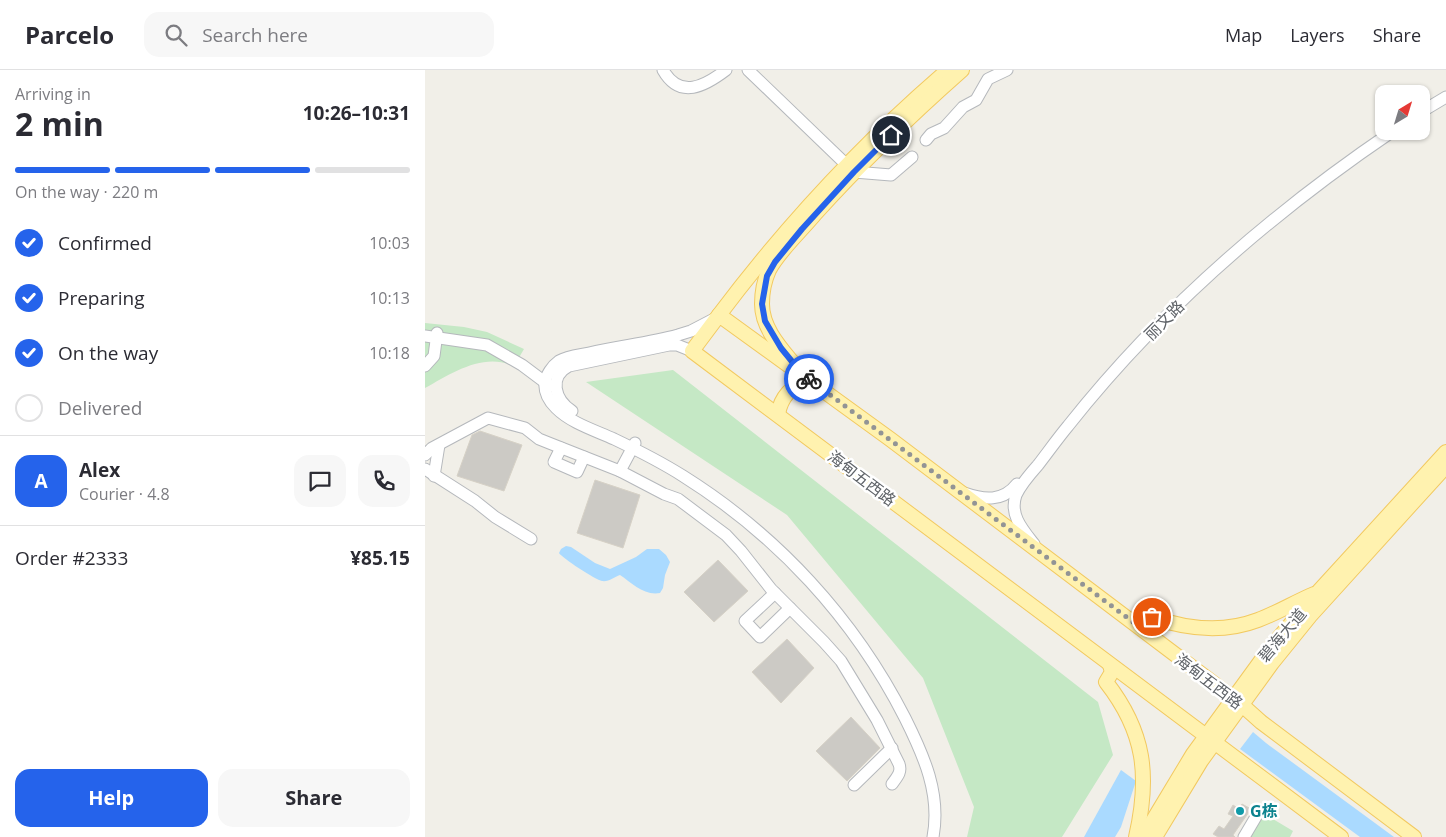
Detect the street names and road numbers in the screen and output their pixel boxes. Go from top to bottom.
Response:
street label: 丽文路 [1139,295,1189,345]
street label: 海甸五西路 [823,445,901,511]
street label: 碧海大道 [1253,603,1311,667]
street label: 海甸五西路 [1170,648,1248,714]

